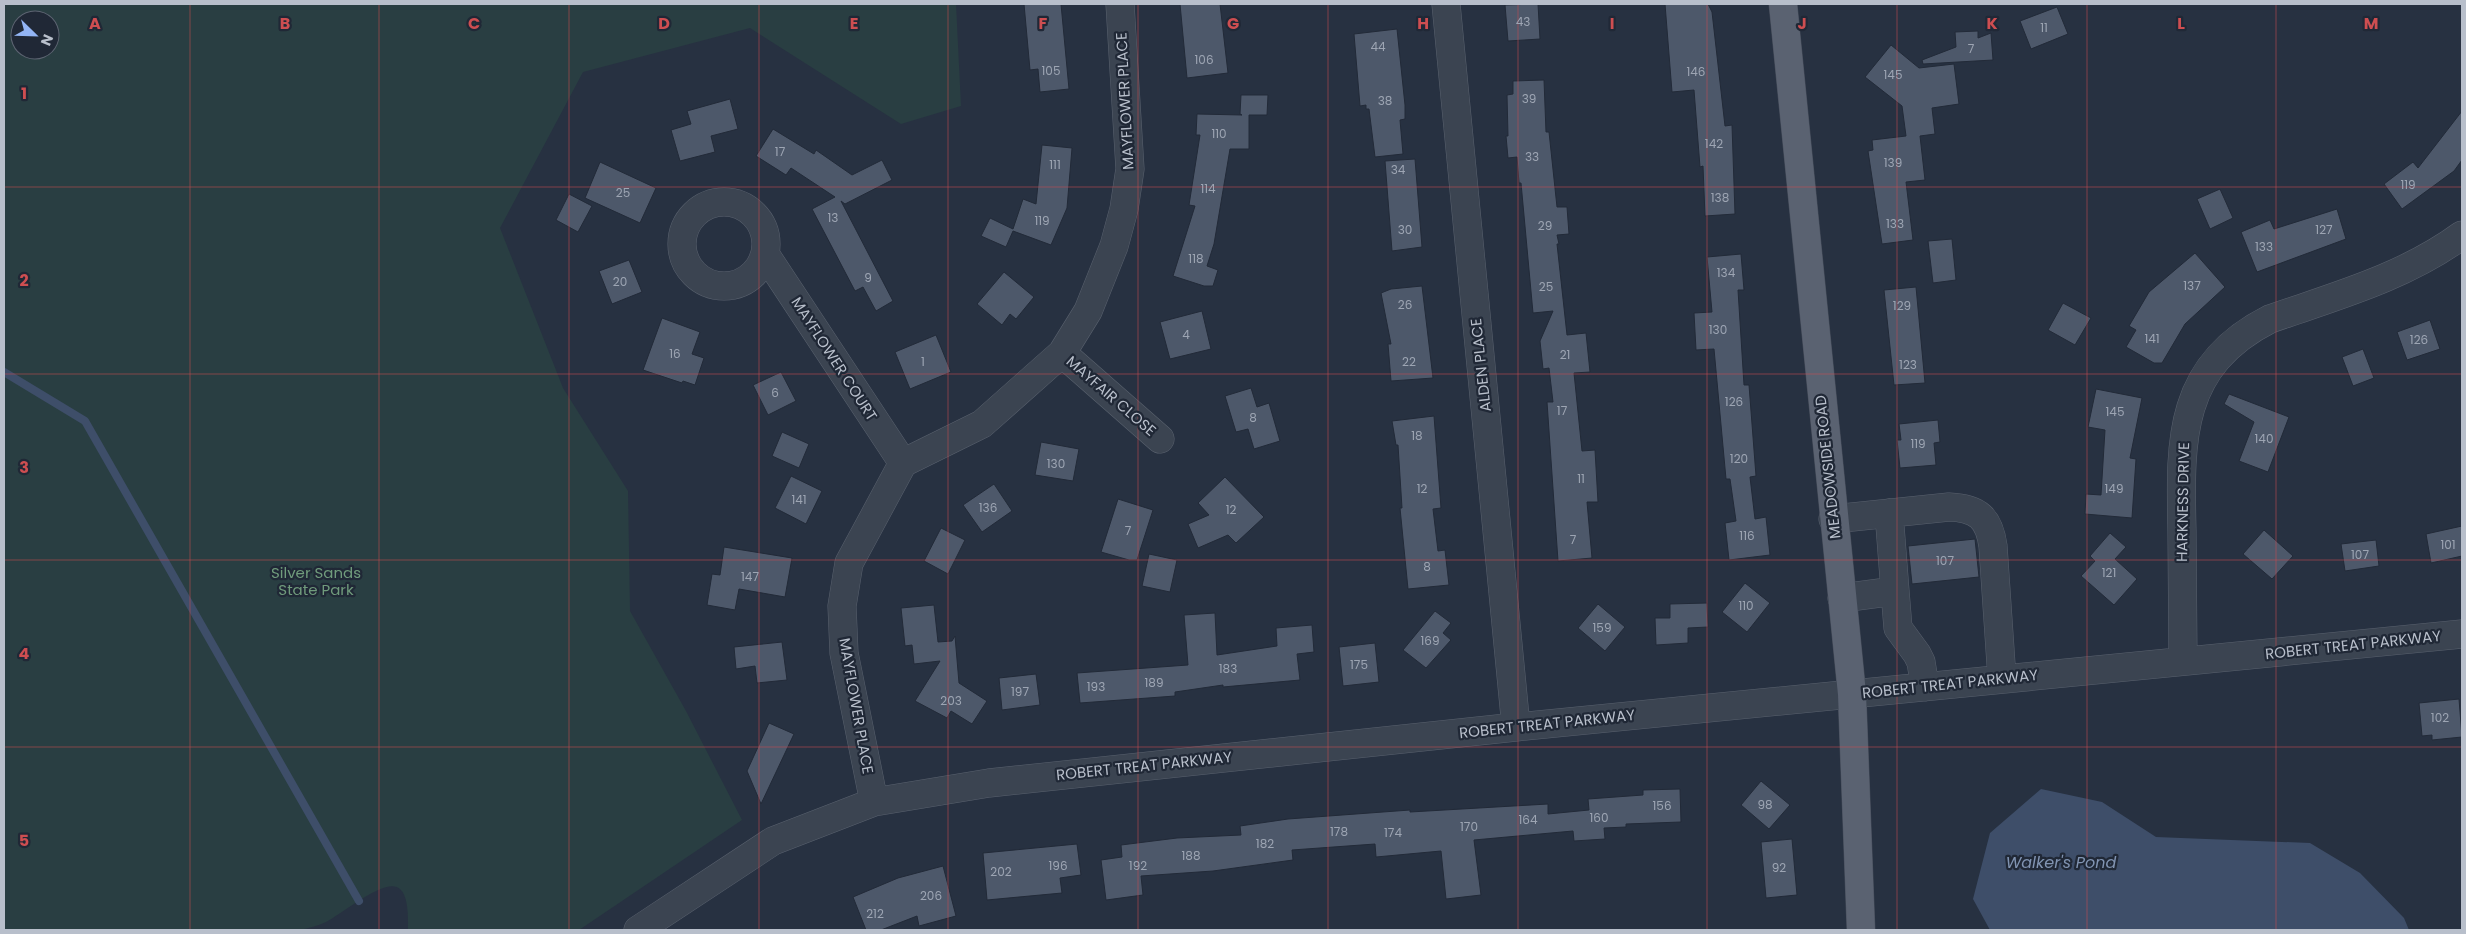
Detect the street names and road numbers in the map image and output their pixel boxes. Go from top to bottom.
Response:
street label: MAYFLOWER PLACE [1110,32,1139,170]
street label: MAYFLOWER COURT [786,293,882,425]
street label: ALDEN PLACE [1465,317,1496,413]
street label: MAYFAIR CLOSE [1062,351,1161,440]
street label: MEADOWSIDE ROAD [1810,394,1845,540]
street label: HARKNESS DRIVE [2171,442,2194,562]
street label: ROBERT TREAT PARKWAY [2264,625,2442,664]
street label: MAYFLOWER PLACE [834,636,879,776]
street label: ROBERT TREAT PARKWAY [1861,664,2039,703]
street label: ROBERT TREAT PARKWAY [1458,704,1636,743]
street label: ROBERT TREAT PARKWAY [1055,746,1233,785]

